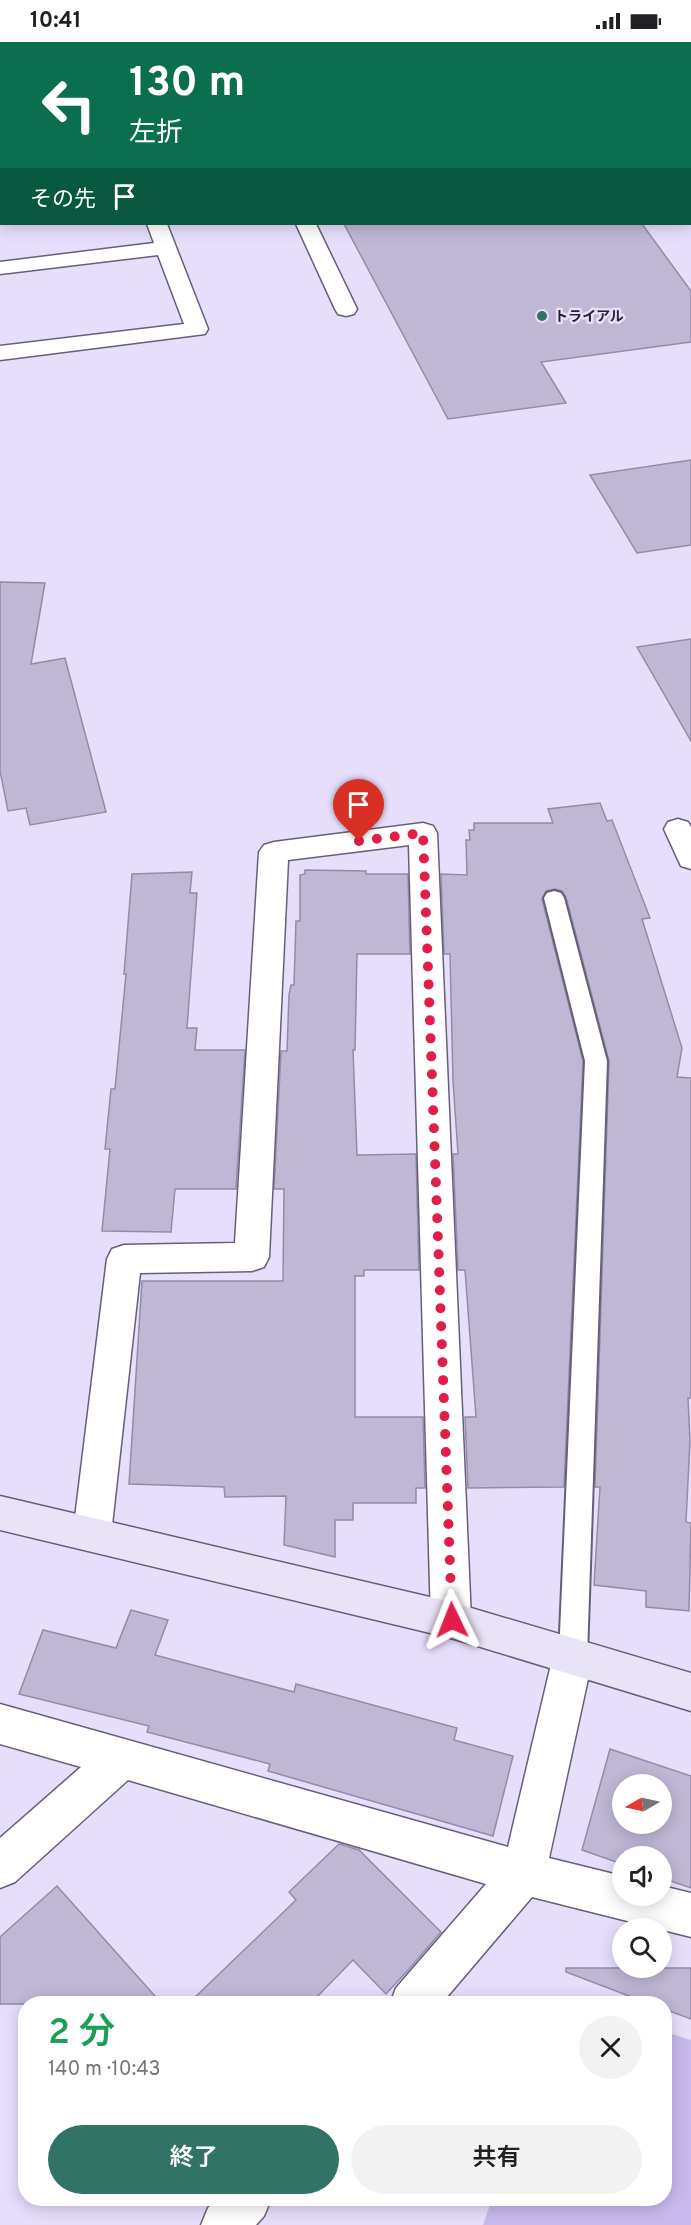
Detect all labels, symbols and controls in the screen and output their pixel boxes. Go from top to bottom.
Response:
text: 10:41 [30,8,82,35]
text: 130 m [129,58,245,111]
icon: left [30,66,108,144]
text: 左折 [129,117,183,151]
icon: arrive [108,180,141,213]
text: その先 [30,187,96,214]
marker: トライアル [535,309,549,323]
place label: トライアル [554,309,624,326]
pin [333,779,384,841]
icon: arrive [342,788,375,821]
position arrow [420,1588,484,1652]
north arrow [612,1774,672,1834]
map controls [612,1774,672,1978]
button: sound [612,1846,672,1906]
button: search [612,1918,672,1978]
text: 2 分 [48,2011,115,2057]
button: close [579,2016,642,2079]
text: 140 m · 10:43 [48,2057,161,2083]
button: 終了 [48,2125,339,2194]
button: 共有 [351,2125,642,2194]

